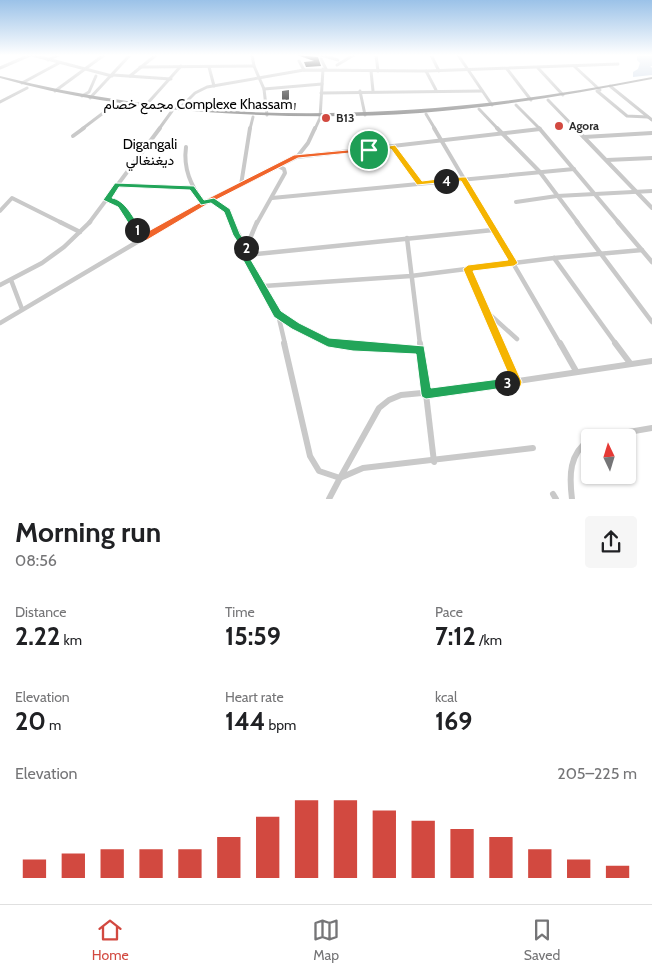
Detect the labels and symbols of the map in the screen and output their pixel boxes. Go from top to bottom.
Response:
district label: مجمع خصام Complexe Khassam [103,95,293,115]
place label: B13 [336,110,354,125]
marker: B13 [320,112,332,124]
place label: Agora [569,118,599,133]
marker: Agora [553,120,565,132]
pin [348,129,390,171]
district label: Digangali ديغنغالي [123,135,177,172]
pin: 4 [434,168,458,194]
pin: 1 [124,218,150,242]
pin: 2 [234,236,258,260]
pin: 3 [494,370,520,396]
north arrow [581,429,636,484]

